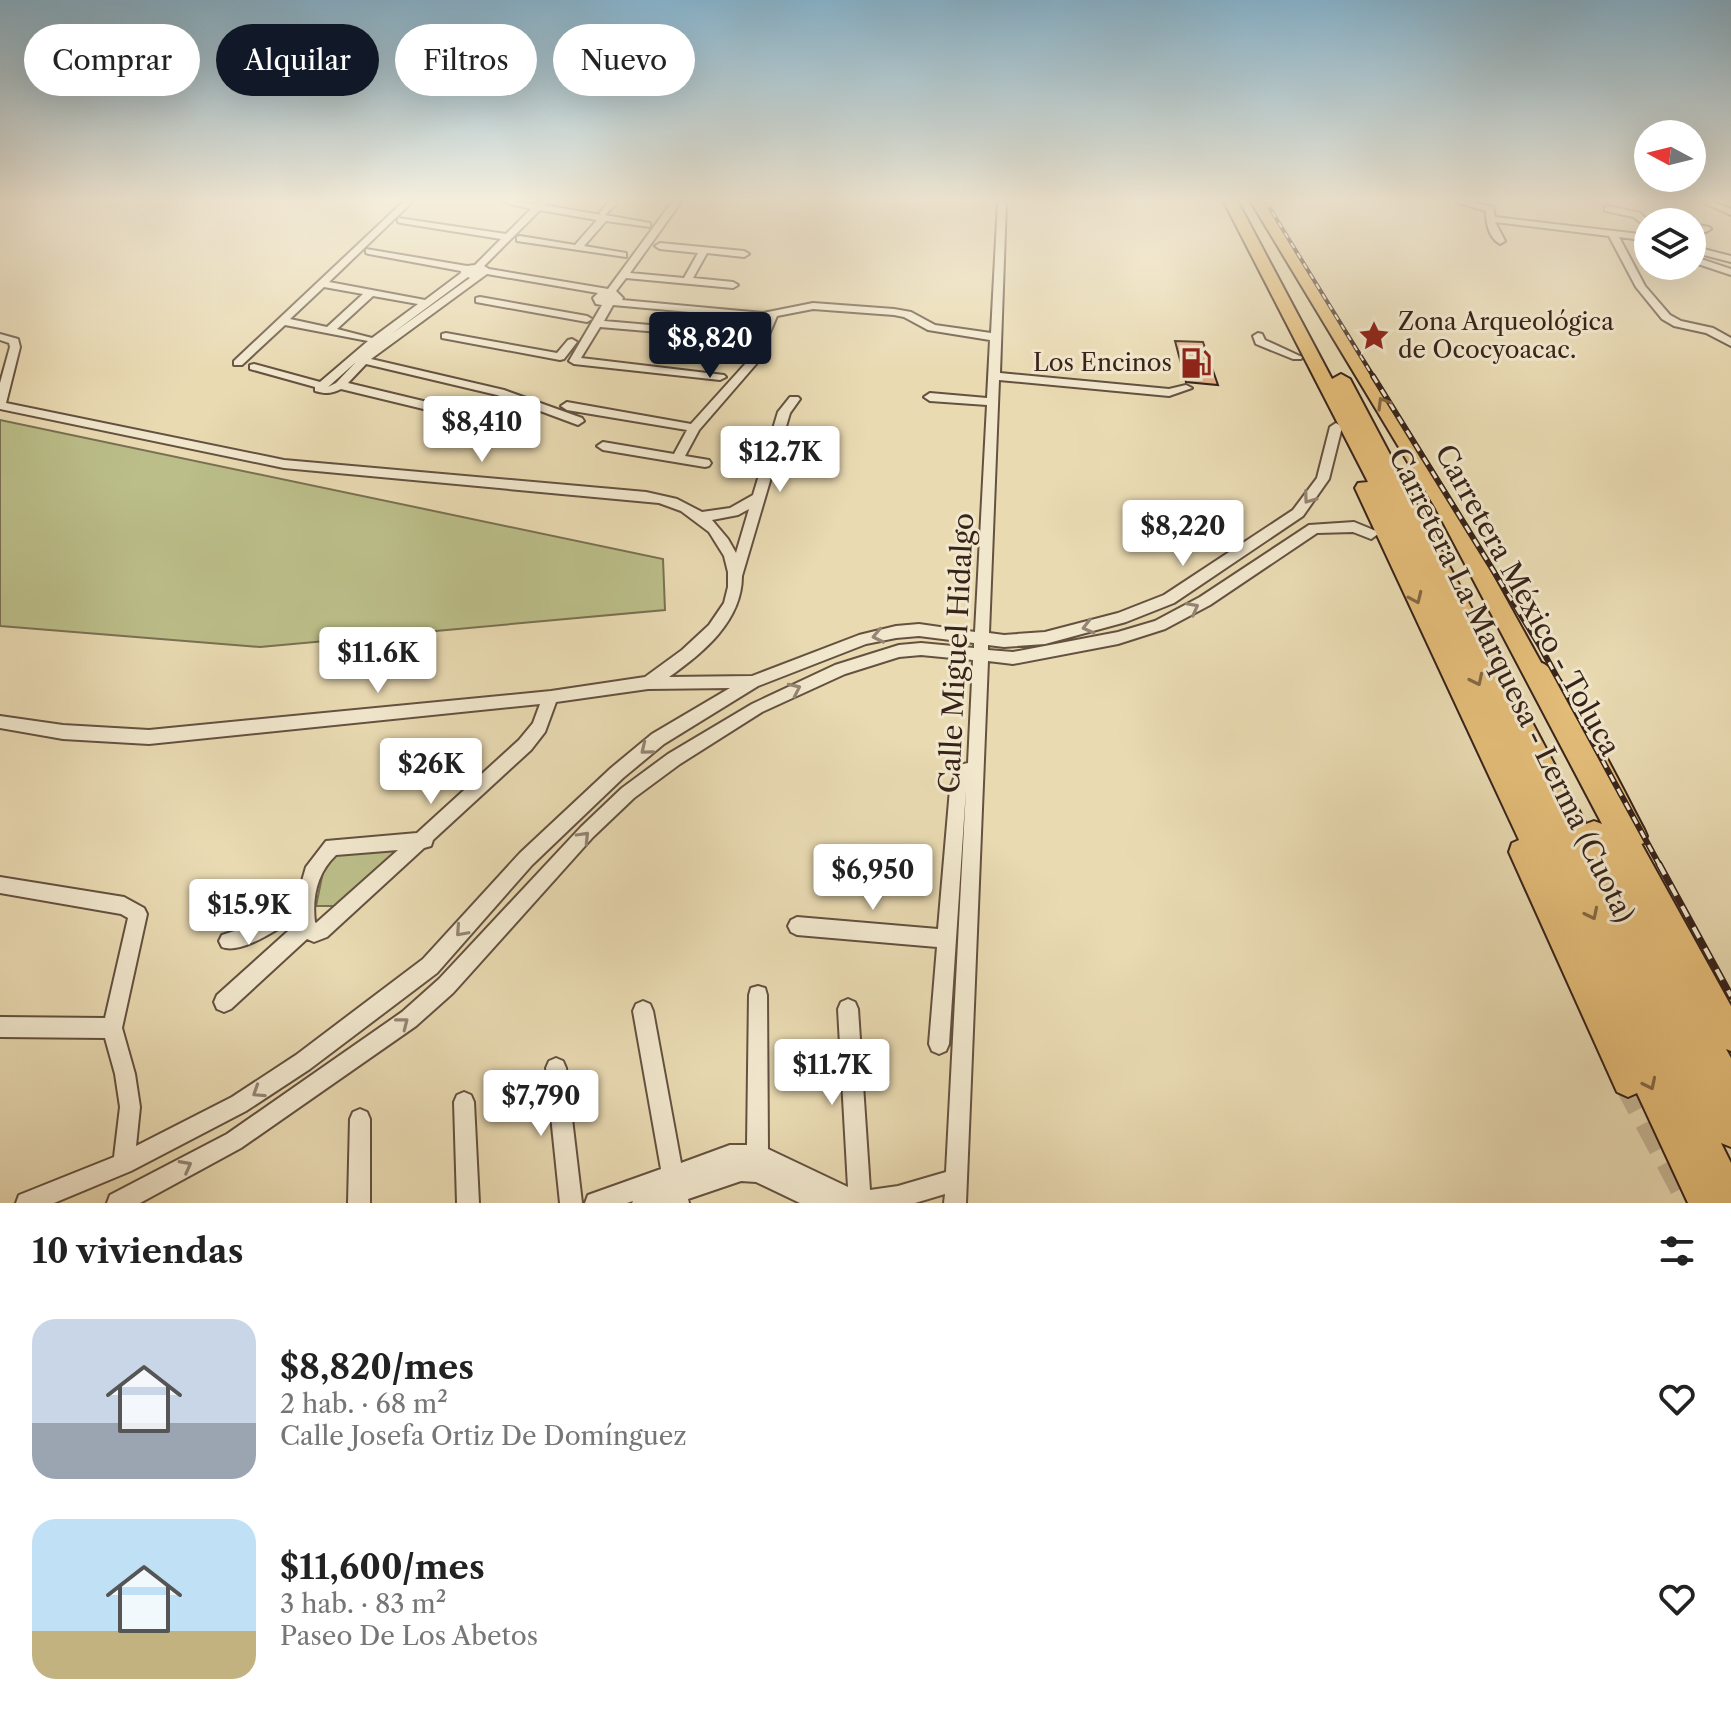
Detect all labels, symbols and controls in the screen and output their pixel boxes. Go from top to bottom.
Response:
chip: Comprar [24,24,200,96]
chip: Alquilar [216,24,379,96]
chip: Filtros [395,24,537,96]
chip: Nuevo [553,24,695,96]
north arrow [1634,120,1706,192]
map controls [1634,120,1706,280]
button: layers [1634,208,1706,280]
place label: Zona Arqueológica de Ococyoacac. [1398,307,1614,364]
pin: $8,820 [645,312,775,380]
place icon: Zona Arqueológica de Ococyoacac. [1357,319,1391,353]
text: $8,820 [667,322,753,354]
fuel station icon: Los Encinos [1179,346,1213,380]
place label: Los Encinos [1033,348,1172,377]
pin: $8,410 [417,396,547,464]
one-way arrow [1377,398,1392,412]
text: $8,410 [441,406,523,438]
pin: $12.7K [715,426,845,494]
text: $12.7K [739,436,821,468]
street label: Carretera México - Toluca [1428,438,1628,762]
street label: Carretera La Marquesa - Lerma (Cuota) [1382,442,1642,928]
one-way arrow [1304,490,1319,504]
pin: $8,220 [1118,500,1248,568]
text: $8,220 [1141,510,1225,542]
street label: Calle Miguel Hidalgo [932,512,980,794]
one-way arrow [1406,589,1422,604]
one-way arrow [1184,602,1199,617]
one-way arrow [1081,618,1095,634]
pin: $11.6K [313,627,443,695]
one-way arrow [872,627,886,644]
text: $11.6K [337,637,419,669]
one-way arrow [1468,672,1483,687]
one-way arrow [787,682,802,698]
pin: $26K [384,738,478,806]
one-way arrow [641,739,655,754]
text: $26K [398,748,464,780]
one-way arrow [574,832,589,846]
pin: $6,950 [808,844,938,912]
text: $6,950 [831,854,915,886]
pin: $15.9K [184,879,314,947]
text: $15.9K [207,889,291,921]
one-way arrow [1582,905,1598,920]
one-way arrow [457,922,471,937]
one-way arrow [394,1019,409,1033]
pin: $11.7K [767,1039,897,1107]
text: $11.7K [792,1049,872,1081]
pin: $7,790 [476,1070,606,1138]
one-way arrow [1640,1076,1656,1091]
text: $7,790 [501,1080,581,1112]
one-way arrow [252,1082,267,1097]
one-way arrow [178,1161,193,1176]
icon: filters [1655,1229,1699,1273]
text: 10 viviendas [32,1230,243,1272]
text: $8,820/mes [280,1346,474,1388]
icon: home [96,1351,192,1447]
icon: heart [1655,1377,1699,1421]
text: 2 hab. · 68 m² [280,1388,448,1420]
text: Calle Josefa Ortiz De Domínguez [280,1420,687,1452]
text: $11,600/mes [280,1546,485,1588]
icon: home [96,1551,192,1647]
icon: heart [1655,1577,1699,1621]
text: 3 hab. · 83 m² [280,1588,446,1620]
text: Paseo De Los Abetos [280,1620,538,1652]

